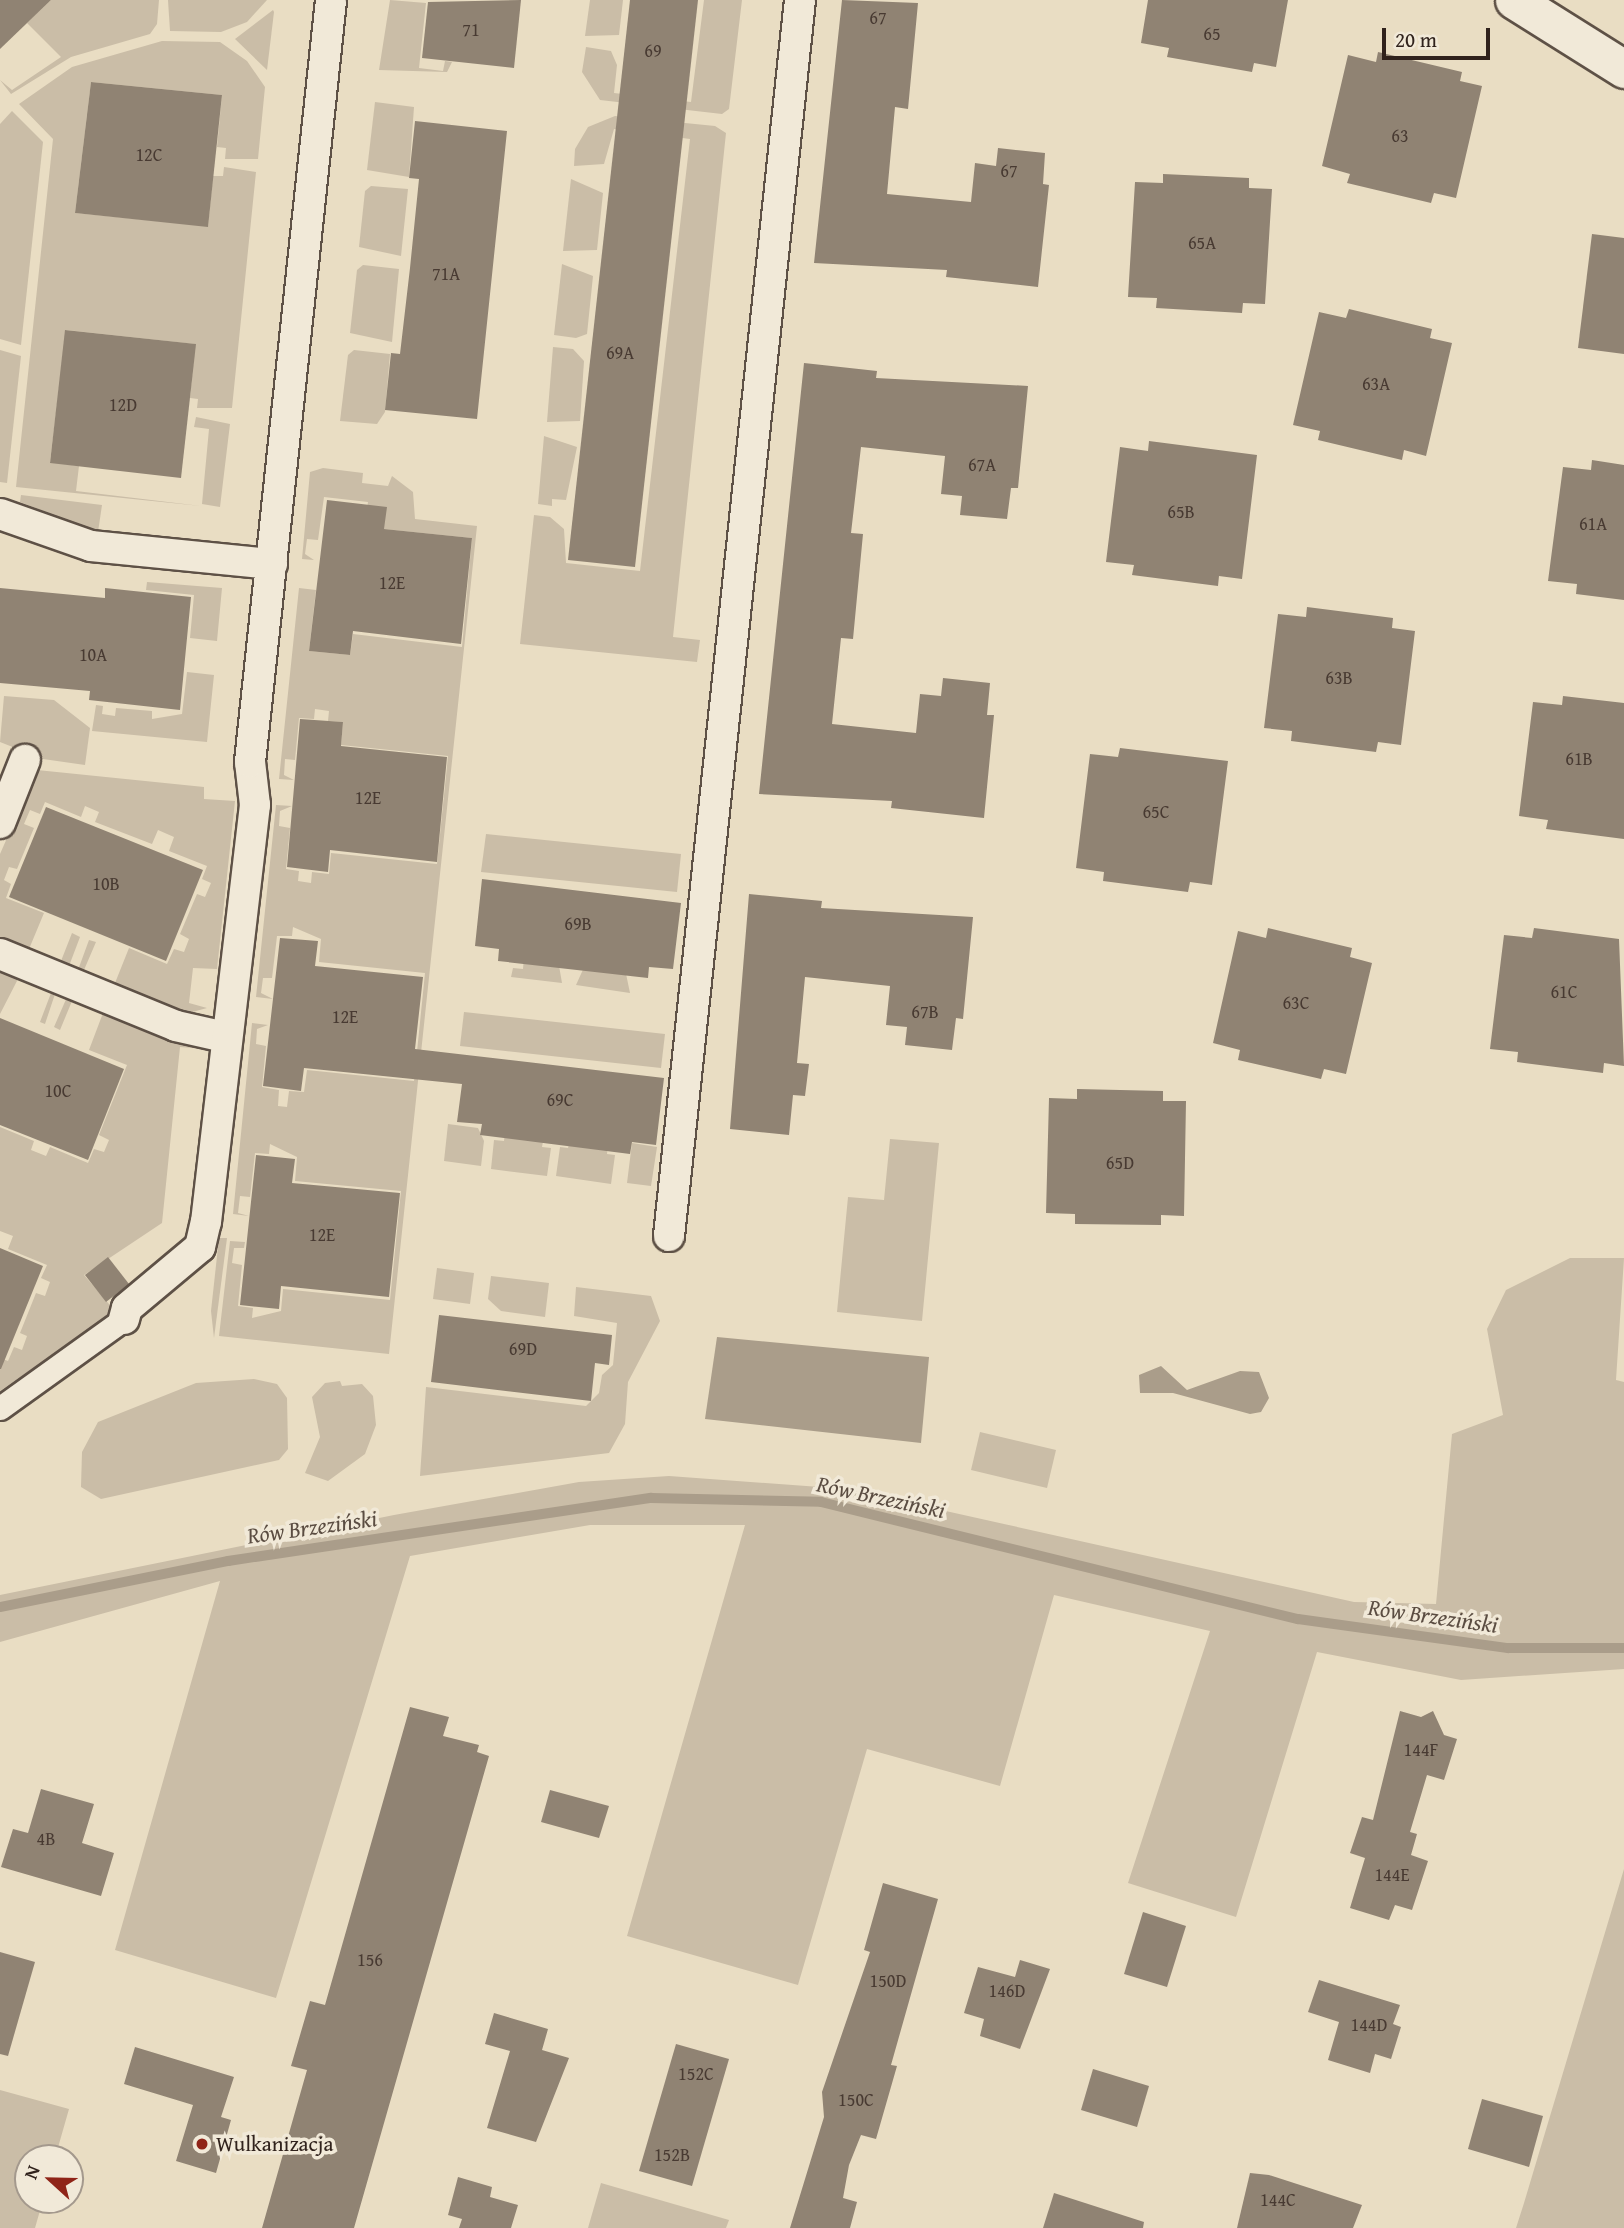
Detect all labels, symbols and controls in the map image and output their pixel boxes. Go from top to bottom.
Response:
house number: 67 [869,7,887,29]
scale bar [1386,14,1494,58]
house number: 71 [462,19,480,41]
house number: 65 [1203,23,1221,45]
text: 20 m [1395,24,1437,55]
house number: 69 [644,40,662,62]
house number: 63 [1391,125,1409,147]
house number: 12C [135,144,163,166]
house number: 67 [1000,160,1018,182]
house number: 65A [1188,232,1216,254]
house number: 71A [432,263,460,285]
house number: 69A [606,342,634,364]
house number: 63A [1362,373,1390,395]
house number: 12D [109,394,137,416]
house number: 67A [968,454,996,476]
house number: 65B [1167,501,1195,523]
house number: 61A [1579,513,1607,535]
house number: 12E [379,572,405,594]
house number: 10A [79,644,107,666]
house number: 63B [1325,667,1353,689]
house number: 61B [1565,748,1593,770]
house number: 12E [355,787,381,809]
house number: 65C [1142,801,1170,823]
house number: 10B [92,873,120,895]
house number: 69B [564,913,592,935]
house number: 61C [1550,981,1578,1003]
house number: 63C [1282,992,1310,1014]
house number: 67B [911,1001,939,1023]
house number: 12E [332,1006,358,1028]
house number: 10C [44,1080,72,1102]
house number: 69C [546,1089,574,1111]
house number: 65D [1106,1152,1134,1174]
house number: 12E [309,1224,335,1246]
house number: 69D [509,1338,537,1360]
water label: Rów Brzeziński [814,1470,948,1524]
water label: Rów Brzeziński [245,1504,379,1550]
water label: Rów Brzeziński [1366,1593,1500,1639]
house number: 144F [1404,1739,1438,1761]
house number: 4B [37,1828,55,1850]
house number: 144E [1374,1864,1410,1886]
house number: 156 [357,1949,383,1971]
house number: 150D [870,1970,906,1992]
house number: 146D [989,1980,1025,2002]
house number: 144D [1351,2014,1387,2036]
house number: 152C [678,2063,714,2085]
house number: 150C [838,2089,874,2111]
place label: Wulkanizacja [216,2131,333,2157]
marker: Wulkanizacja [194,2136,210,2152]
north arrow [14,2144,84,2214]
house number: 152B [654,2144,690,2166]
text: N [16,2161,47,2183]
house number: 144C [1260,2189,1296,2211]

